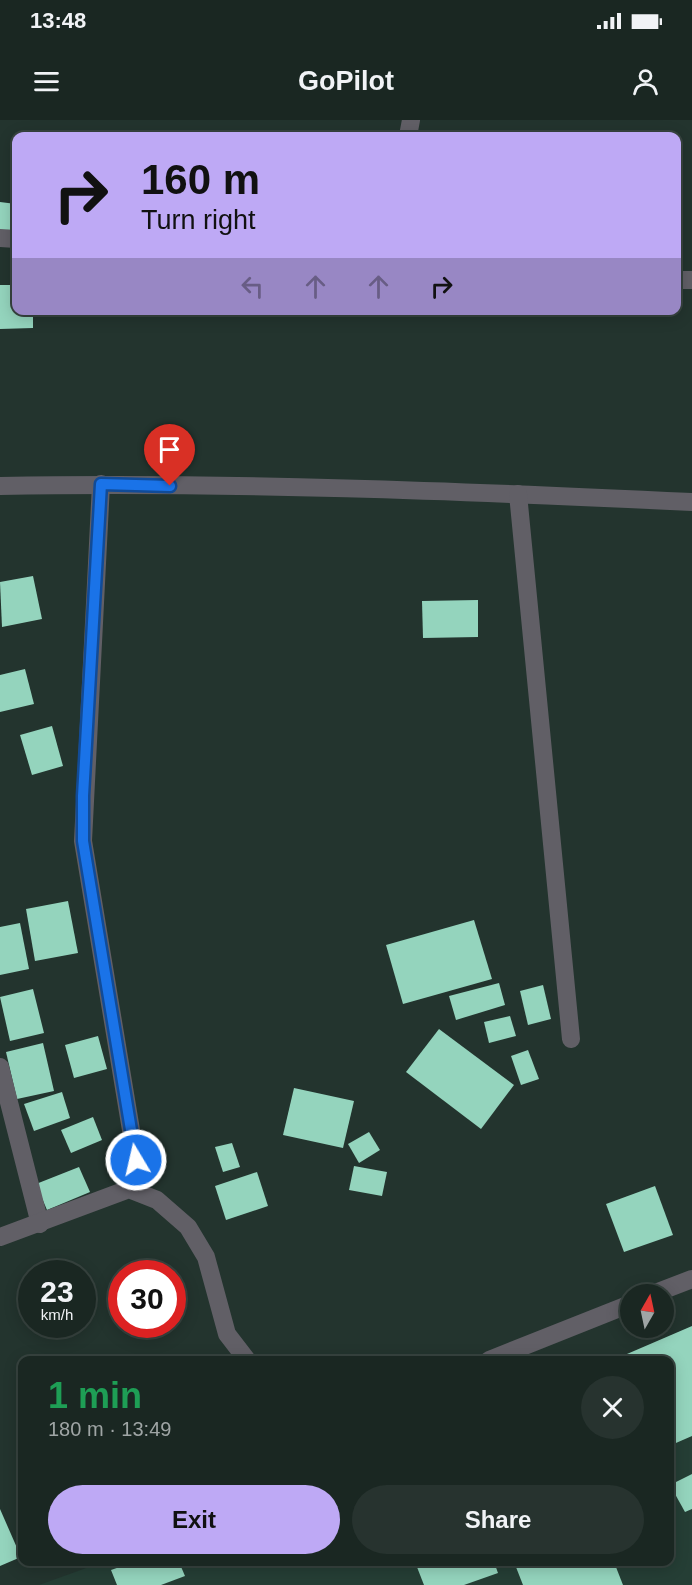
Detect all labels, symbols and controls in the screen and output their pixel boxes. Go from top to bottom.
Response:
text: 13:48 [30,8,86,33]
icon: menu [30,65,63,98]
icon: person [629,65,662,98]
text: GoPilot [298,66,394,96]
icon: right [42,156,120,234]
text: 160 m [141,156,260,203]
text: Turn right [141,205,256,235]
icon: left [236,270,269,303]
icon: ahead [299,270,332,303]
icon: ahead [362,270,395,303]
icon: right [425,270,458,303]
pin [144,424,195,486]
icon: arrive [153,433,186,466]
position arrow [104,1128,168,1192]
speed limit sign: 30 [108,1260,186,1338]
text: 23 [40,1275,74,1308]
north arrow [620,1284,674,1338]
map controls [620,1284,674,1338]
text: km/h [41,1306,73,1323]
text: 1 min [48,1375,142,1416]
button: close [581,1376,644,1439]
text: 180 m · 13:49 [48,1418,171,1440]
button: Exit [48,1485,340,1554]
button: Share [352,1485,644,1554]

